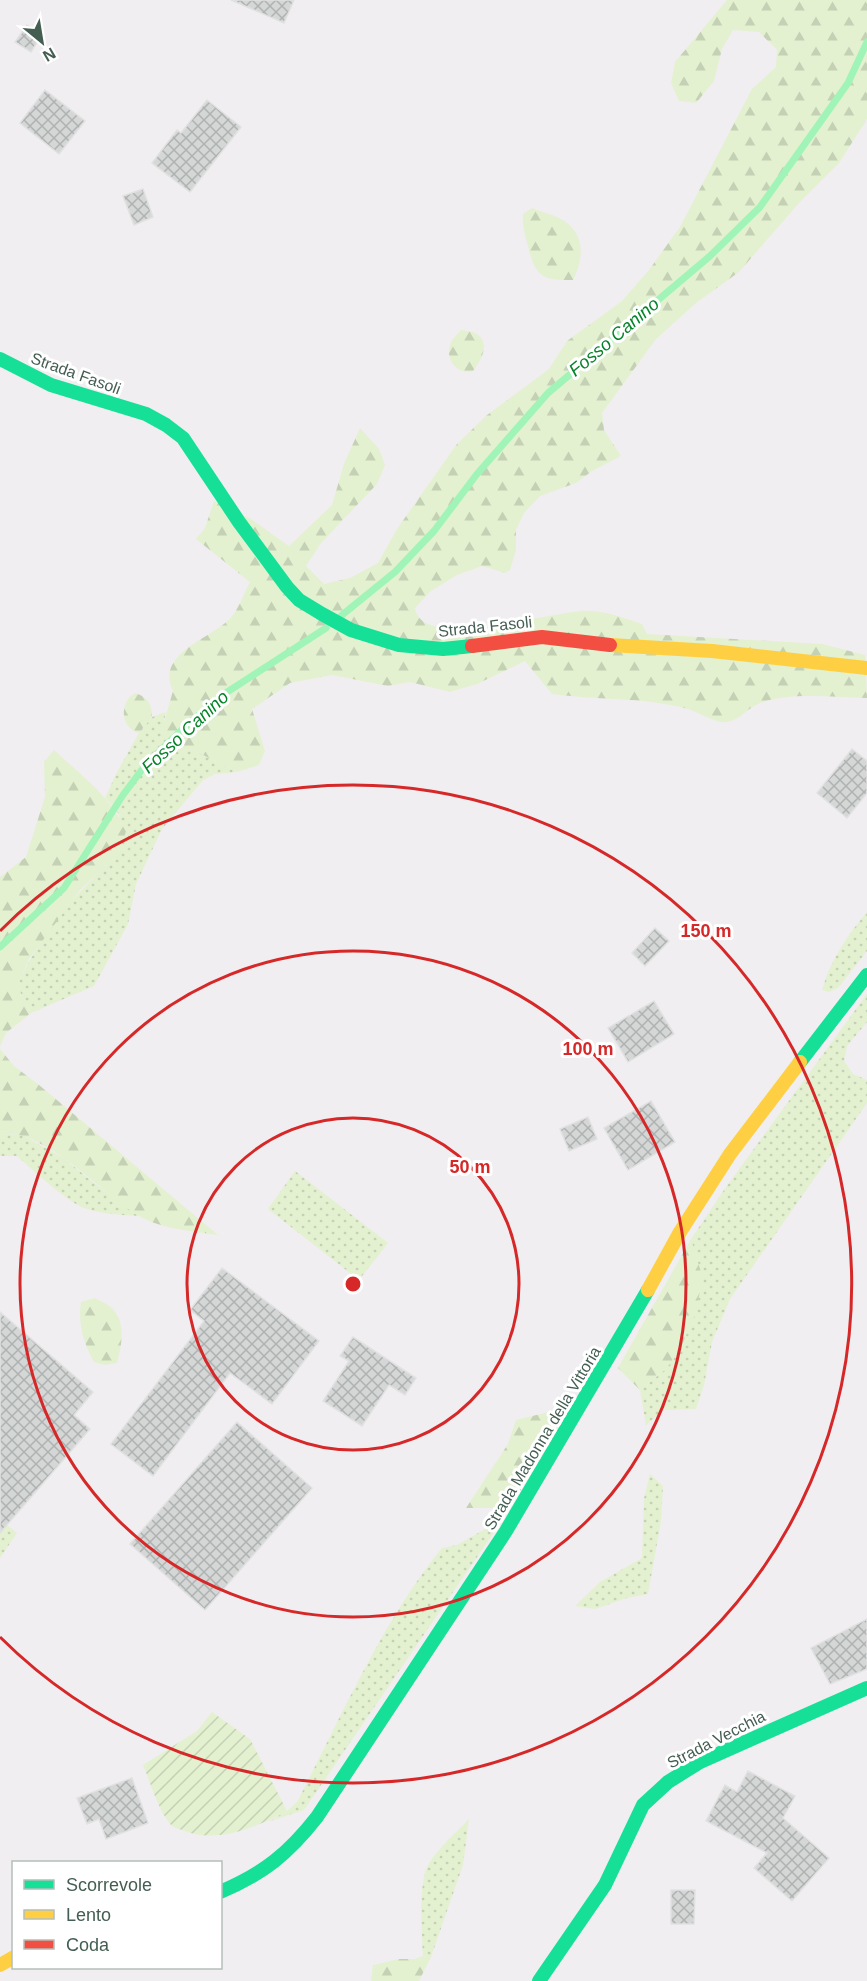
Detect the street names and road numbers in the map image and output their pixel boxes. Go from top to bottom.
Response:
street label: Strada Fasoli [29,349,123,398]
street label: Strada Fasoli [437,613,533,640]
street label: Strada Madonna della Vittoria [481,1344,604,1533]
street label: Strada Vecchia [664,1707,768,1771]

